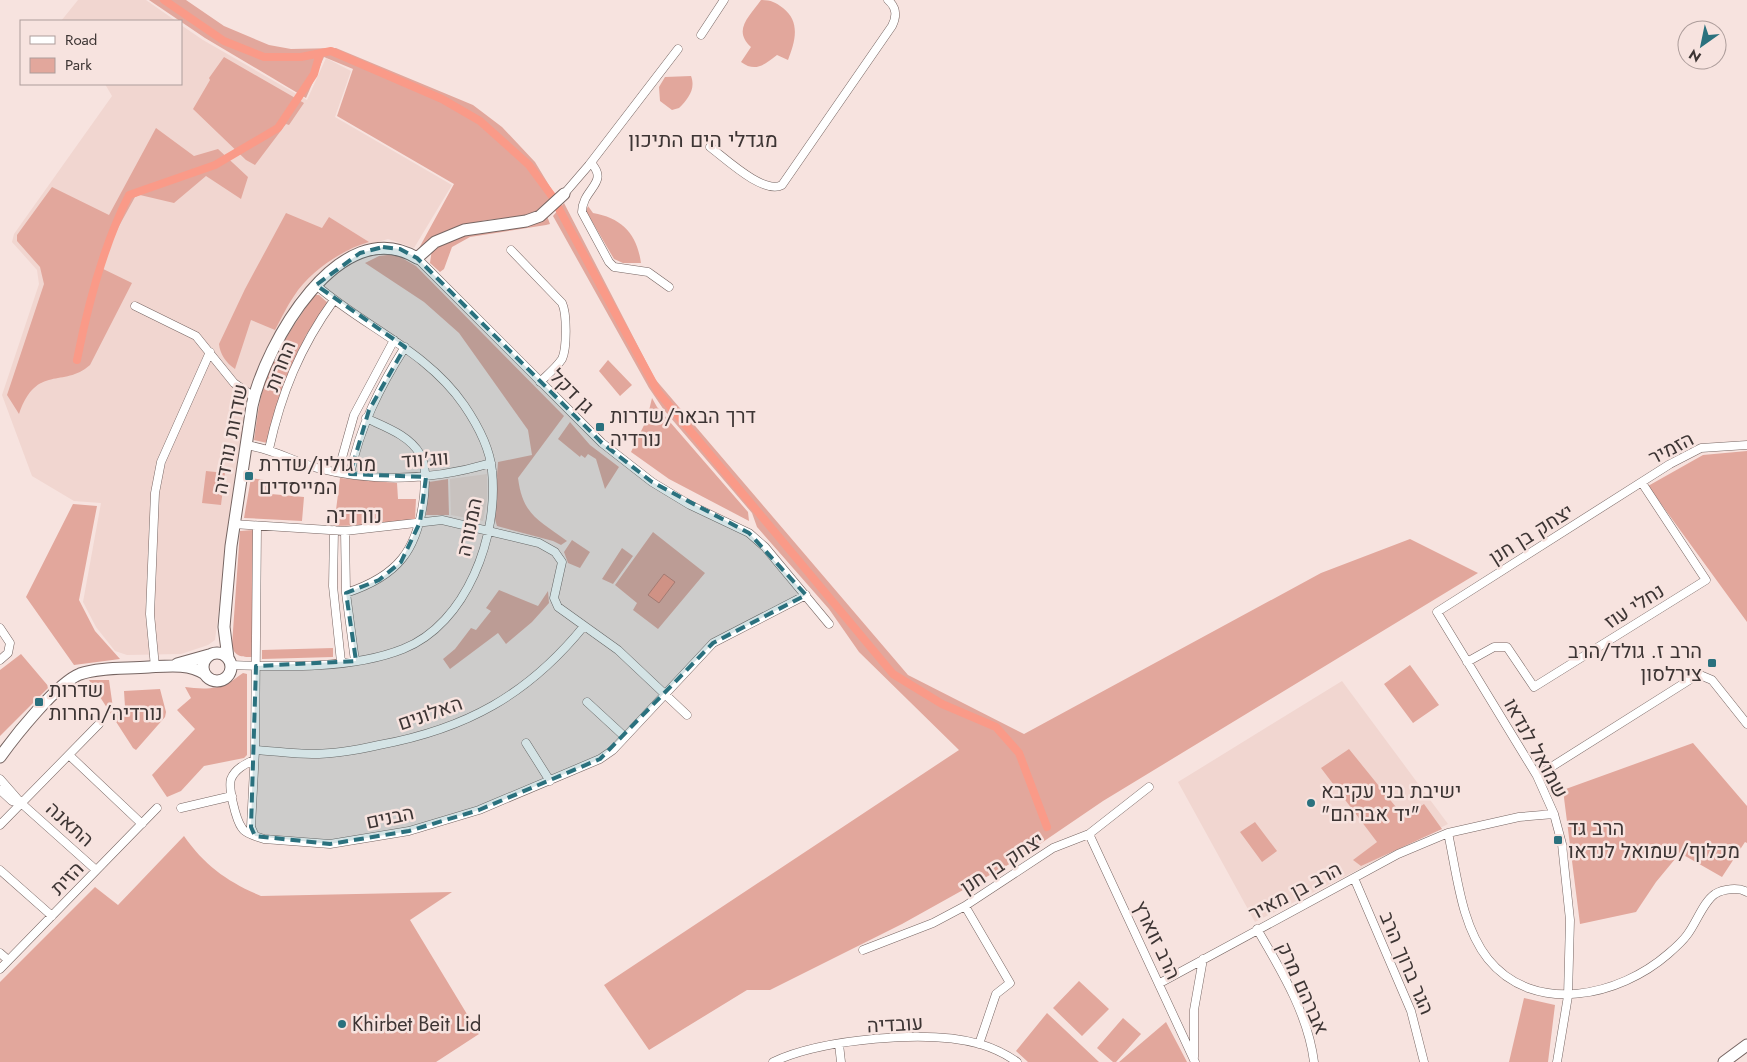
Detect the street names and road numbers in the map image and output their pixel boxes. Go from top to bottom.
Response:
street label: החרות [258,337,303,396]
street label: גן דקל [543,362,601,420]
street label: שדרות נורדיה [206,382,255,497]
street label: הזמיר [1644,425,1699,472]
street label: ווג'ווד [400,443,450,476]
street label: המנורה [449,495,490,559]
street label: יצחק בן חנן [1483,497,1579,572]
street label: נחלי עוז [1598,577,1670,636]
street label: האלונים [394,689,466,738]
street label: שמואל לנדאו [1496,693,1575,803]
street label: התאנה [39,795,100,854]
street label: הבנים [363,798,417,837]
street label: יצחק בן חנן [955,825,1050,901]
street label: הזית [44,855,91,902]
street label: הרב בן מאיר [1244,855,1347,928]
street label: הרב זוארץ [1126,896,1188,985]
street label: הגר ברוך הרב [1372,907,1441,1019]
street label: אברהם מרק [1269,937,1336,1039]
street label: עובדיה [866,1009,924,1040]

